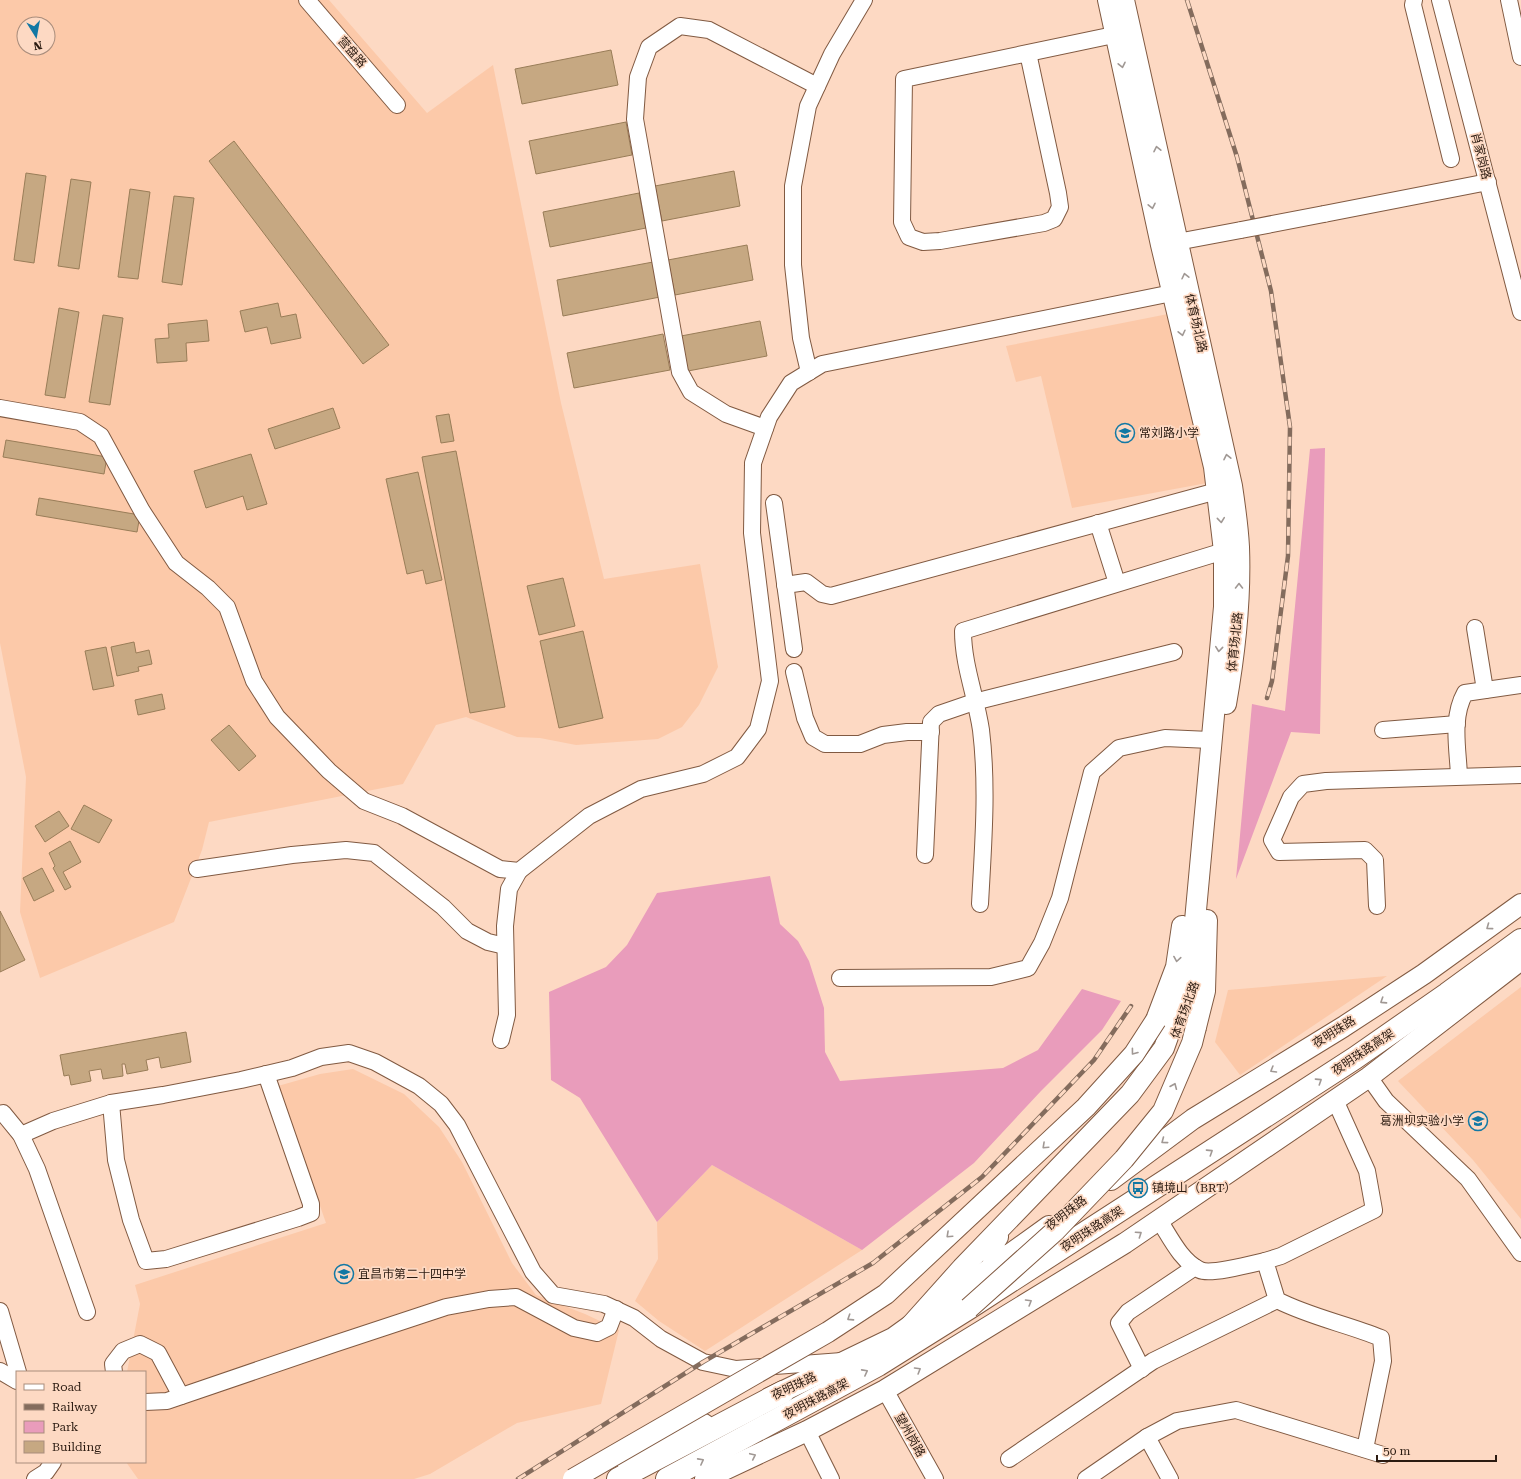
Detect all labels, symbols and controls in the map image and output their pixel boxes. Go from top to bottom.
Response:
north arrow [16,16,56,56]
street label: 营盘路 [335,34,369,70]
text: N [32,38,43,53]
one-way arrow [1117,62,1125,69]
street label: 肖家岗路 [1468,131,1494,181]
one-way arrow [1153,146,1161,152]
one-way arrow [1148,203,1156,209]
one-way arrow [1181,273,1190,280]
street label: 体育场北路 [1182,292,1210,354]
one-way arrow [1177,330,1185,336]
school or university icon: 常刘路小学 [1114,422,1136,444]
place label: 常刘路小学 [1139,426,1199,440]
one-way arrow [1224,454,1232,460]
one-way arrow [1216,517,1225,523]
one-way arrow [1235,583,1243,589]
street label: 体育场北路 [1225,611,1245,673]
one-way arrow [1215,646,1224,652]
one-way arrow [1487,922,1494,929]
one-way arrow [1173,956,1182,962]
street label: 体育场北路 [1168,979,1202,1041]
one-way arrow [1380,996,1387,1004]
street label: 夜明珠路 [1310,1013,1358,1051]
street label: 夜明珠路高架 [1329,1026,1397,1078]
one-way arrow [1132,1048,1139,1055]
one-way arrow [1270,1066,1277,1073]
one-way arrow [1315,1078,1322,1086]
one-way arrow [1169,1082,1177,1090]
school or university icon: 葛洲坝实验小学 [1467,1110,1489,1132]
place label: 葛洲坝实验小学 [1380,1114,1464,1128]
one-way arrow [1161,1136,1168,1143]
one-way arrow [1042,1142,1049,1149]
one-way arrow [1206,1149,1213,1156]
bus stop icon: 镇境山（BRT） [1127,1177,1149,1199]
place label: 镇境山（BRT） [1152,1181,1236,1195]
street label: 夜明珠路 [1043,1193,1089,1233]
street label: 夜明珠路高架 [1058,1204,1126,1254]
one-way arrow [947,1230,954,1237]
one-way arrow [1135,1231,1142,1239]
school or university icon: 宜昌市第二十四中学 [333,1263,355,1285]
place label: 宜昌市第二十四中学 [358,1267,466,1281]
one-way arrow [1025,1300,1032,1307]
one-way arrow [847,1313,854,1321]
one-way arrow [914,1367,921,1375]
street label: 夜明珠路 [769,1370,819,1402]
one-way arrow [861,1370,868,1377]
legend [16,1371,146,1463]
street label: 夜明珠路高架 [781,1376,851,1422]
text: Road [52,1380,82,1394]
text: Railway [52,1400,98,1414]
street label: 望州岗路 [892,1411,928,1459]
text: Park [52,1420,79,1434]
scale bar [1377,1437,1496,1463]
text: Building [52,1440,101,1454]
text: 50 m [1383,1444,1410,1458]
one-way arrow [749,1453,756,1461]
one-way arrow [697,1458,704,1465]

